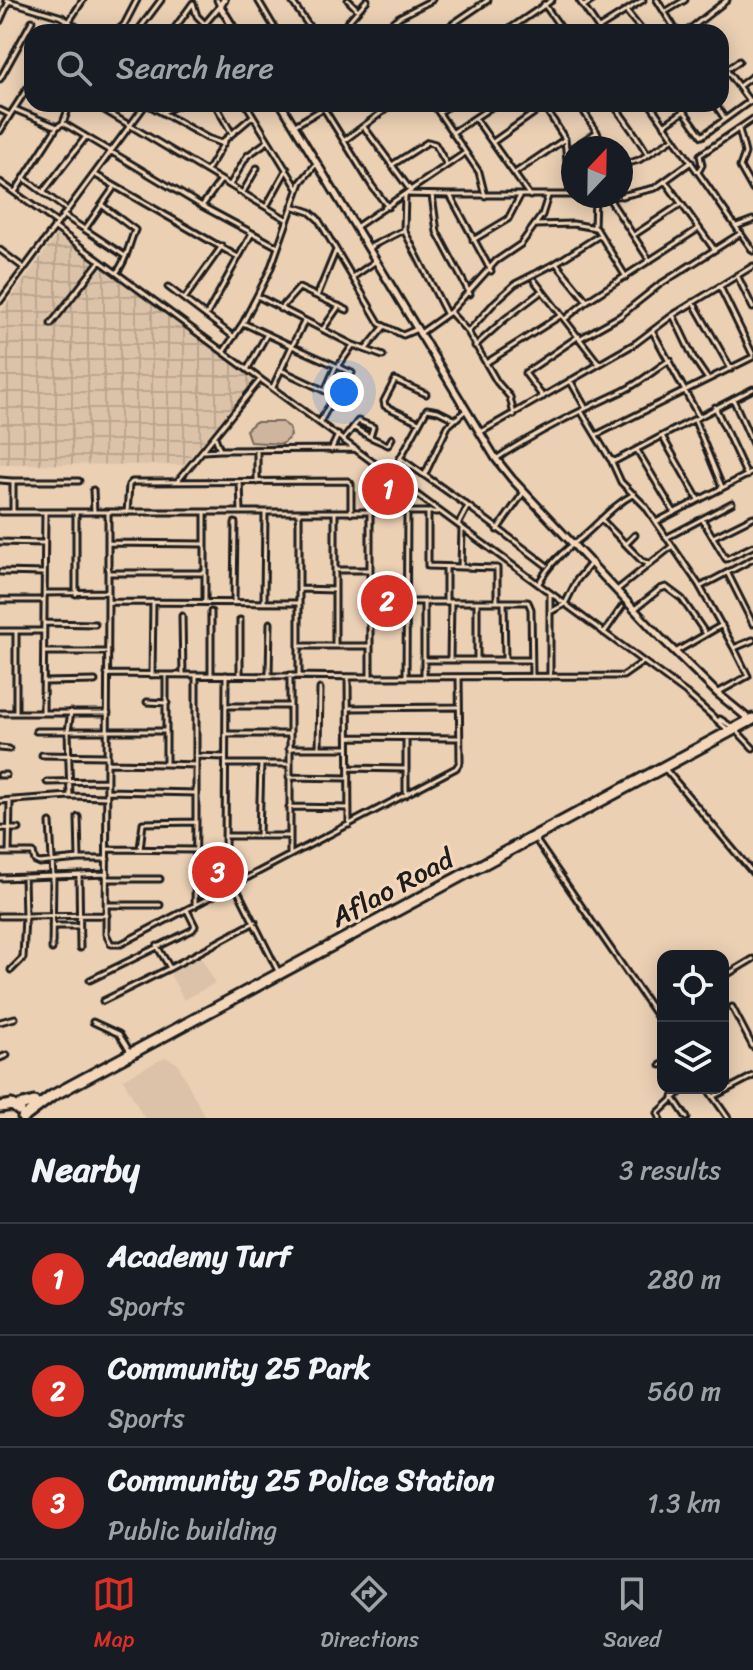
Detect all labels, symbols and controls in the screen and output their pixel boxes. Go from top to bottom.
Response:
search box [24,24,729,112]
text: Search here [116,41,274,95]
icon: search [52,46,96,90]
north arrow [561,136,633,208]
your location [324,372,364,412]
pin: 1 [362,459,414,519]
pin: 2 [361,571,413,631]
street label: Aflao Road [320,834,465,942]
pin: 3 [192,842,244,902]
map controls [657,950,729,1094]
button: locate [657,950,729,1022]
button: layers [657,1022,729,1094]
text: Nearby [32,1140,140,1200]
text: 3 results [619,1147,721,1193]
text: Academy Turf [108,1229,291,1283]
text: 1 [52,1256,64,1302]
text: 280 m [647,1256,721,1302]
text: Sports [108,1283,184,1329]
text: Community 25 Park [108,1341,370,1395]
text: 2 [50,1368,66,1414]
text: 560 m [647,1368,721,1414]
text: Sports [108,1395,184,1441]
text: Community 25 Police Station [108,1453,495,1507]
text: 3 [51,1480,65,1526]
text: 1.3 km [647,1480,721,1526]
text: Public building [108,1507,277,1553]
tab: Map [92,1572,136,1659]
tab: Directions [320,1572,419,1659]
tab: Saved [603,1572,661,1659]

